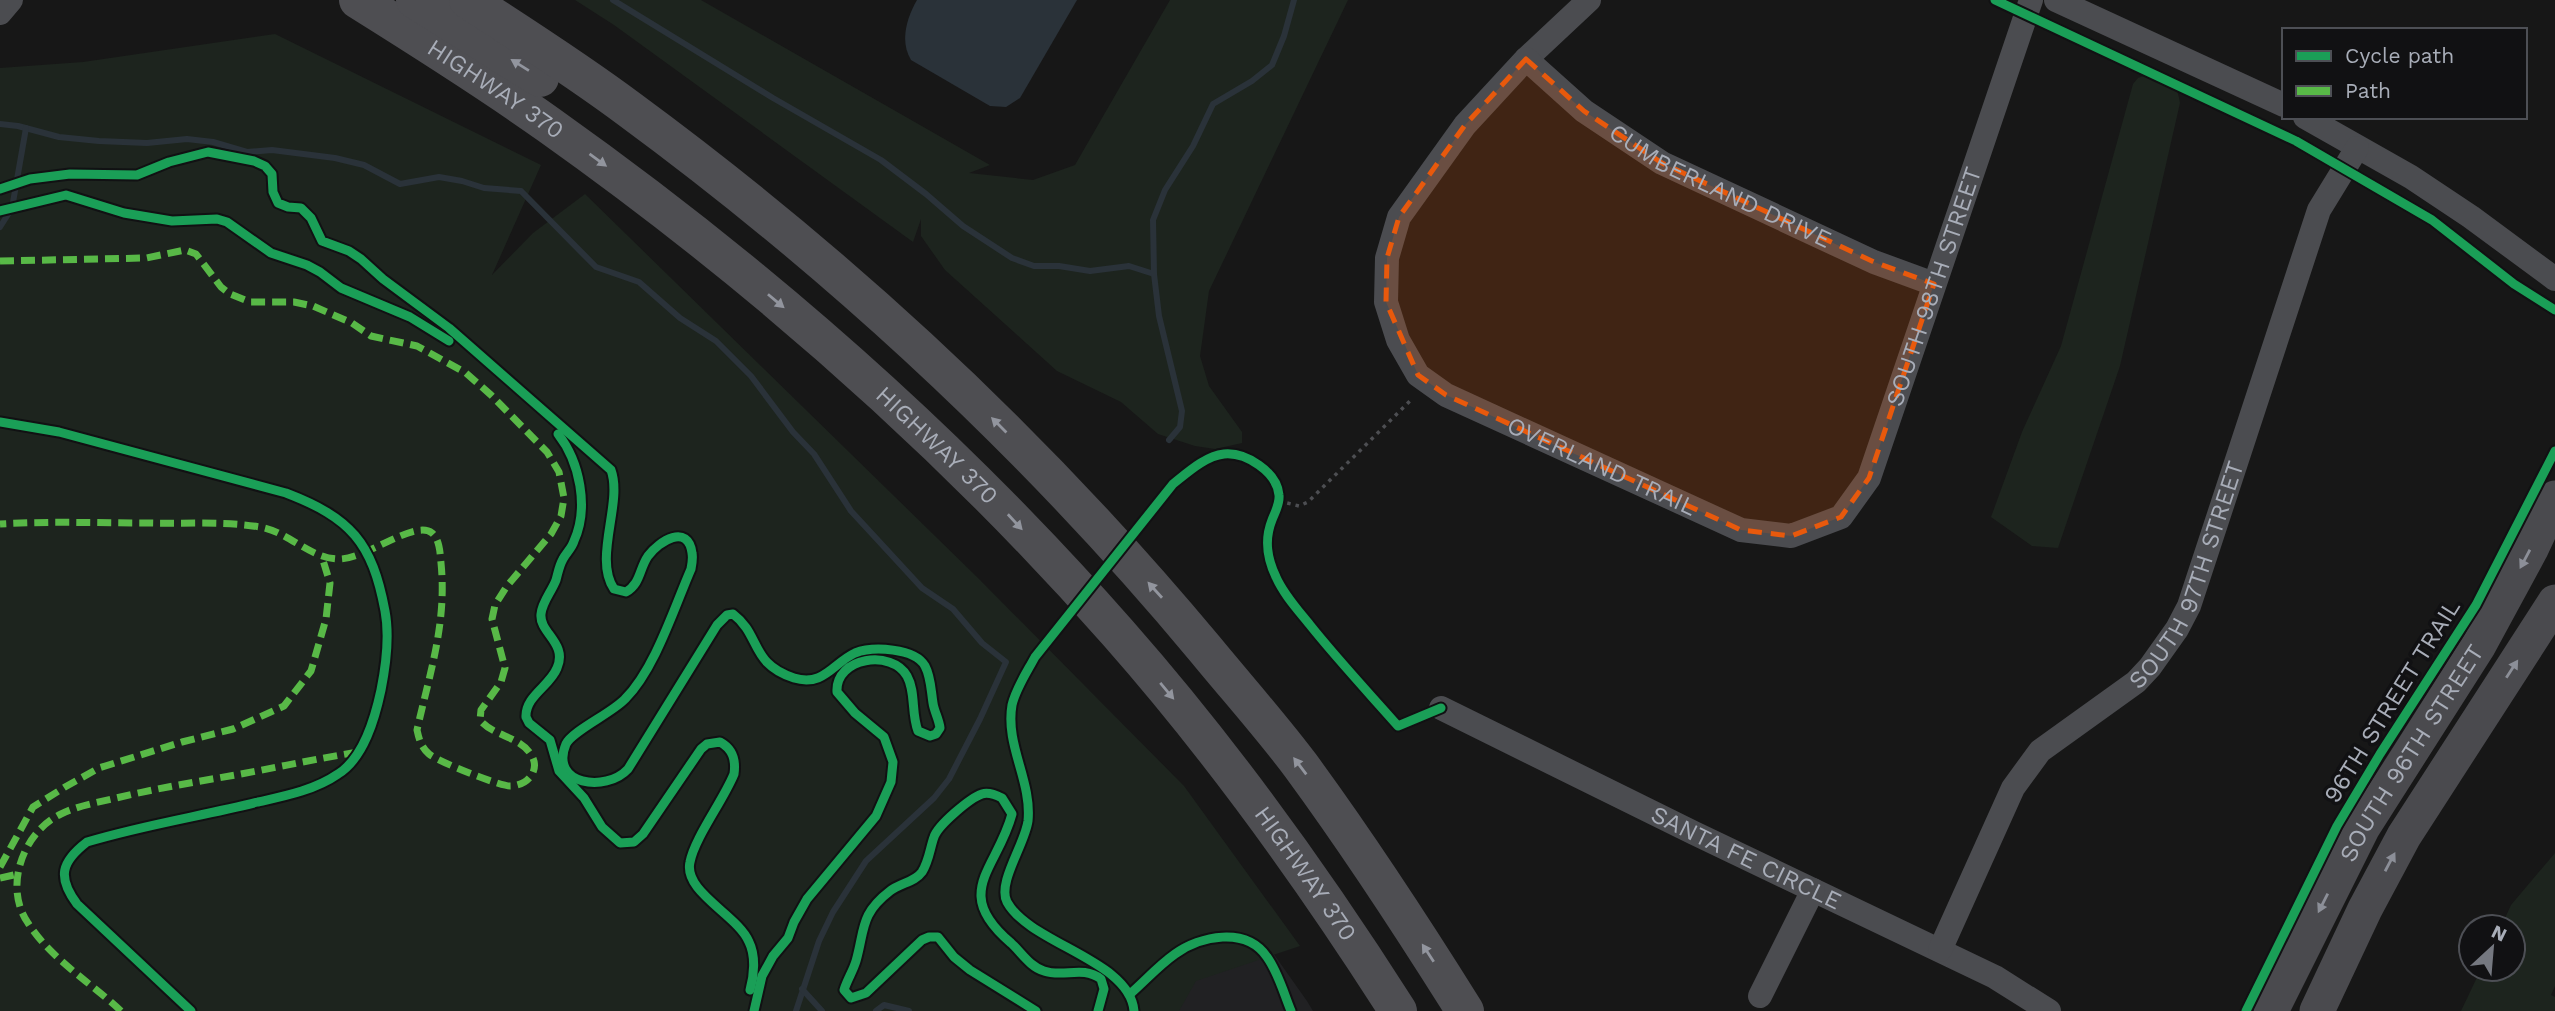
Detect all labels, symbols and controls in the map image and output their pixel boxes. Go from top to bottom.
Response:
legend [2282,28,2527,119]
street label: HIGHWAY 370 [422,33,569,145]
text: Cycle path [2345,43,2454,68]
one-way arrow [510,58,529,71]
text: Path [2345,78,2391,103]
street label: CUMBERLAND DRIVE [1604,118,1836,254]
one-way arrow [589,153,607,167]
street label: SOUTH 98TH STREET [1880,163,1987,410]
one-way arrow [768,293,785,308]
street label: HIGHWAY 370 [870,381,1004,510]
street label: OVERLAND TRAIL [1503,411,1701,522]
one-way arrow [991,416,1008,433]
street label: SOUTH 97TH STREET [2123,457,2250,695]
one-way arrow [1006,514,1023,531]
one-way arrow [2520,550,2532,570]
one-way arrow [1147,581,1163,599]
street label: 96TH STREET TRAIL [2318,594,2466,808]
street label: SOUTH 96TH STREET [2334,639,2490,866]
one-way arrow [2505,660,2518,679]
one-way arrow [1159,683,1174,700]
one-way arrow [1293,756,1307,775]
street label: SANTA FE CIRCLE [1646,800,1846,915]
street label: HIGHWAY 370 [1249,801,1362,946]
one-way arrow [2385,852,2396,872]
one-way arrow [2318,893,2329,913]
north arrow [2457,913,2527,983]
text: N [2488,920,2511,947]
one-way arrow [1422,944,1435,963]

